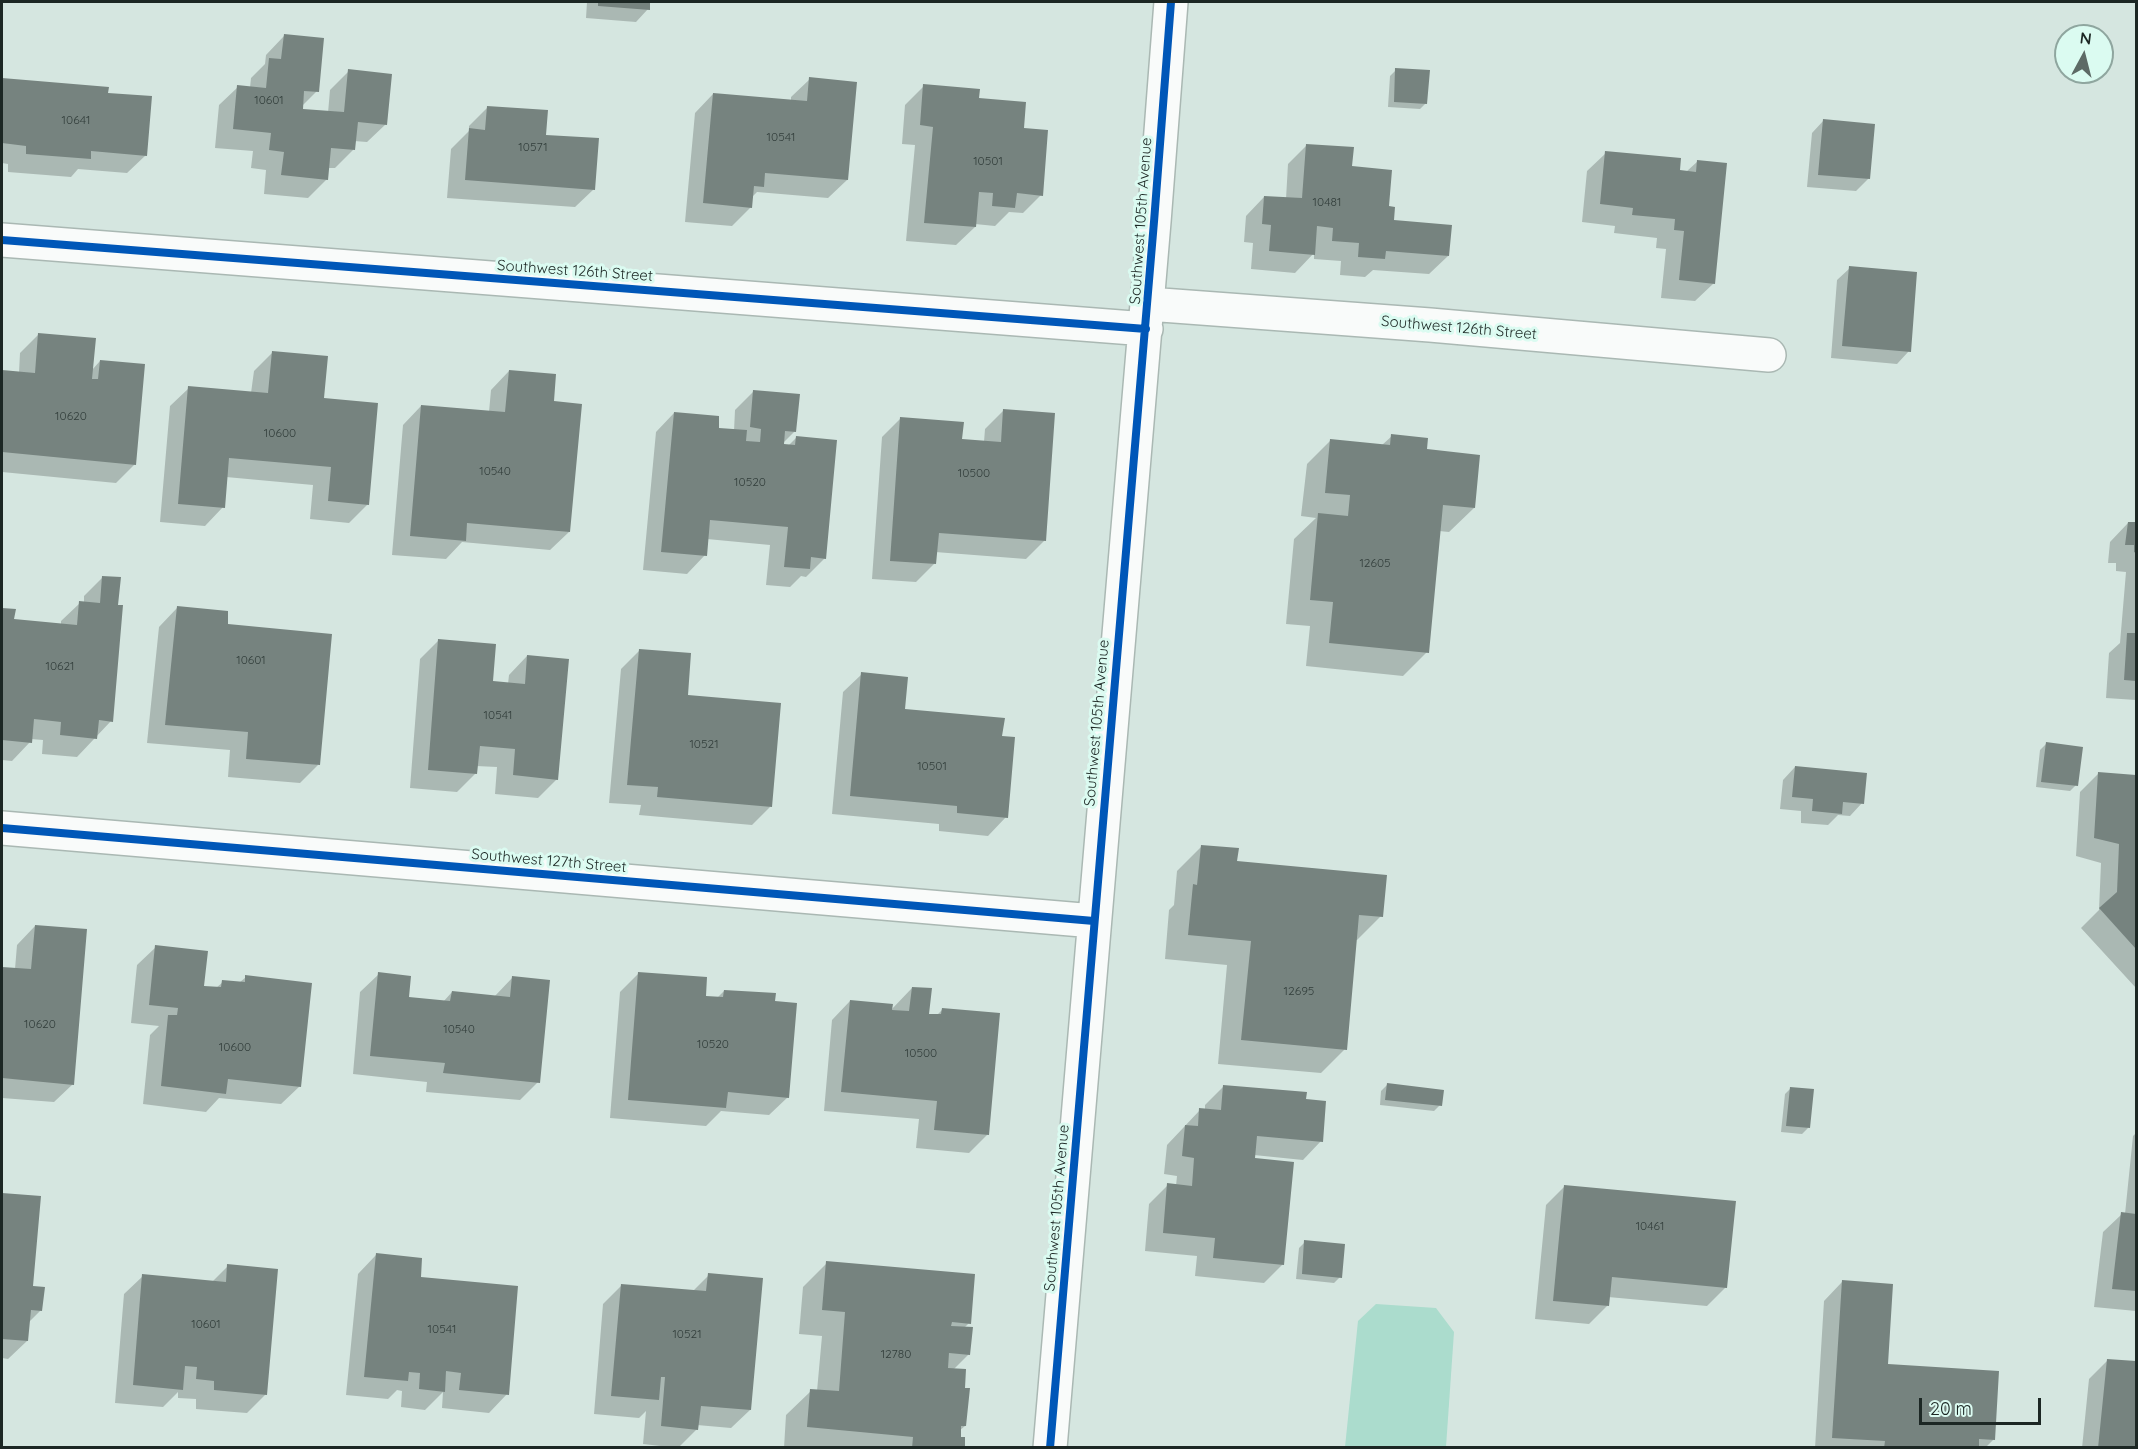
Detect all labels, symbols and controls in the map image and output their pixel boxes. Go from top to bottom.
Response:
north arrow [2054,24,2114,84]
text: N [2079,27,2093,49]
house number: 10601 [254,93,284,107]
house number: 10641 [62,113,90,127]
house number: 10541 [767,130,795,144]
street label: Southwest 105th Avenue [1126,137,1156,305]
house number: 10571 [518,140,548,154]
house number: 10501 [973,154,1003,168]
house number: 10481 [1313,195,1341,209]
street label: Southwest 126th Street [496,257,654,285]
street label: Southwest 126th Street [1380,312,1538,344]
house number: 10620 [55,409,87,423]
house number: 10600 [264,426,296,440]
house number: 10540 [479,464,511,478]
house number: 10500 [958,466,990,480]
house number: 10520 [734,475,766,489]
house number: 12605 [1359,556,1391,570]
street label: Southwest 105th Avenue [1081,639,1113,807]
house number: 10601 [236,653,266,667]
house number: 10621 [45,659,75,673]
house number: 10541 [484,708,512,722]
house number: 10521 [689,737,719,751]
house number: 10501 [917,759,947,773]
street label: Southwest 127th Street [471,845,627,877]
house number: 12695 [1284,984,1314,998]
house number: 10620 [24,1017,56,1031]
house number: 10540 [443,1022,475,1036]
house number: 10520 [697,1037,729,1051]
house number: 10600 [219,1040,251,1054]
house number: 10500 [905,1046,937,1060]
street label: Southwest 105th Avenue [1041,1124,1073,1292]
house number: 10461 [1636,1219,1664,1233]
house number: 10601 [191,1317,221,1331]
house number: 10541 [428,1322,456,1336]
house number: 10521 [672,1327,702,1341]
house number: 12780 [881,1347,911,1361]
scale bar [1922,1386,2044,1424]
text: 20 m [1930,1397,1972,1420]

